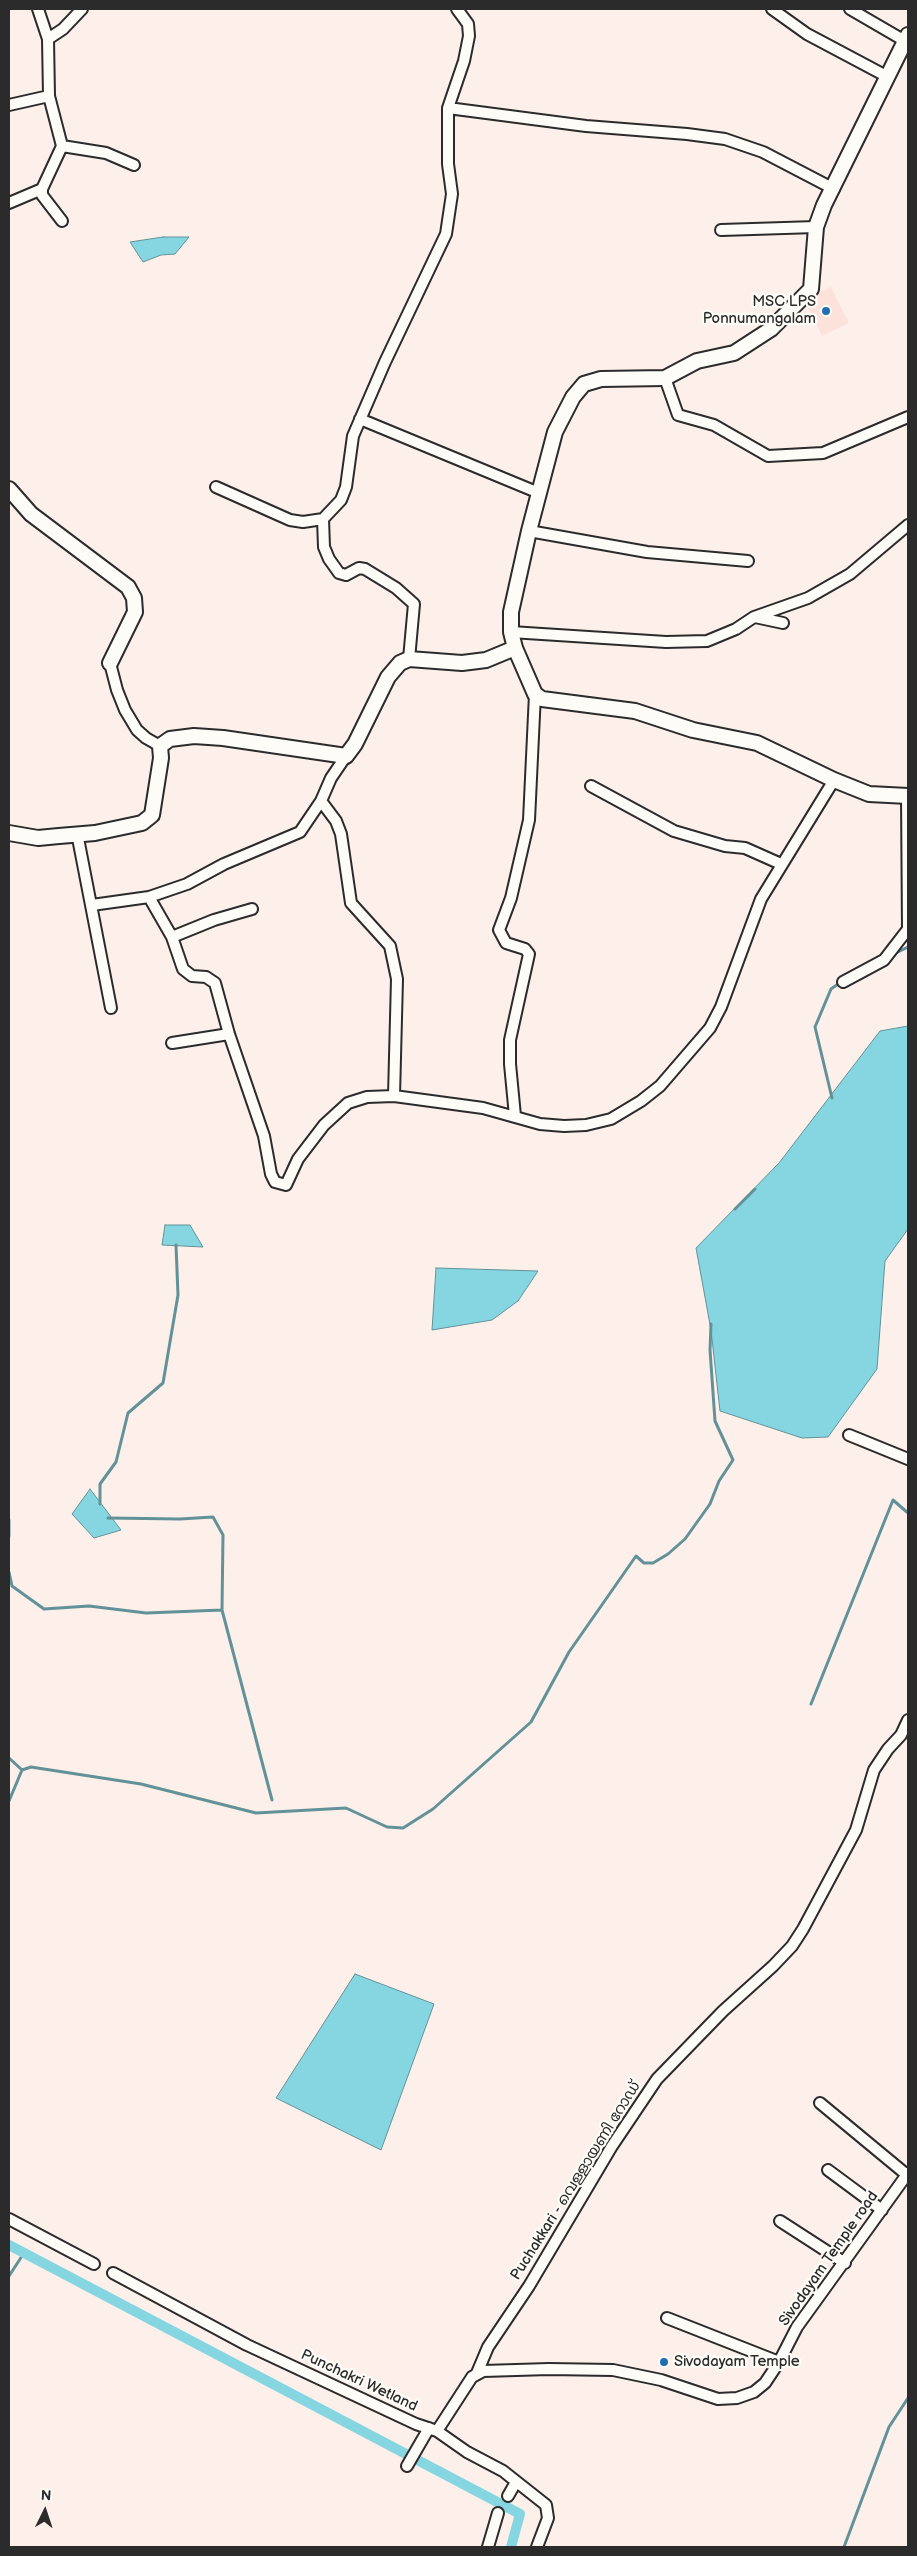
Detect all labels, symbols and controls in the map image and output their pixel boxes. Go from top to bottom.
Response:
place label: MSC LPS Ponnumangalam [703,293,816,328]
marker: MSC LPS Ponnumangalam [820,305,832,317]
street label: Puchakkari - വെള്ളായണി റോഡ് [507,2078,645,2284]
street label: Sivodayam Temple road [776,2188,882,2330]
street label: Punchakri Wetland [298,2346,420,2416]
place label: Sivodayam Temple [674,2353,800,2371]
marker: Sivodayam Temple [658,2356,670,2368]
north arrow [20,2486,70,2536]
text: N [40,2487,52,2504]

